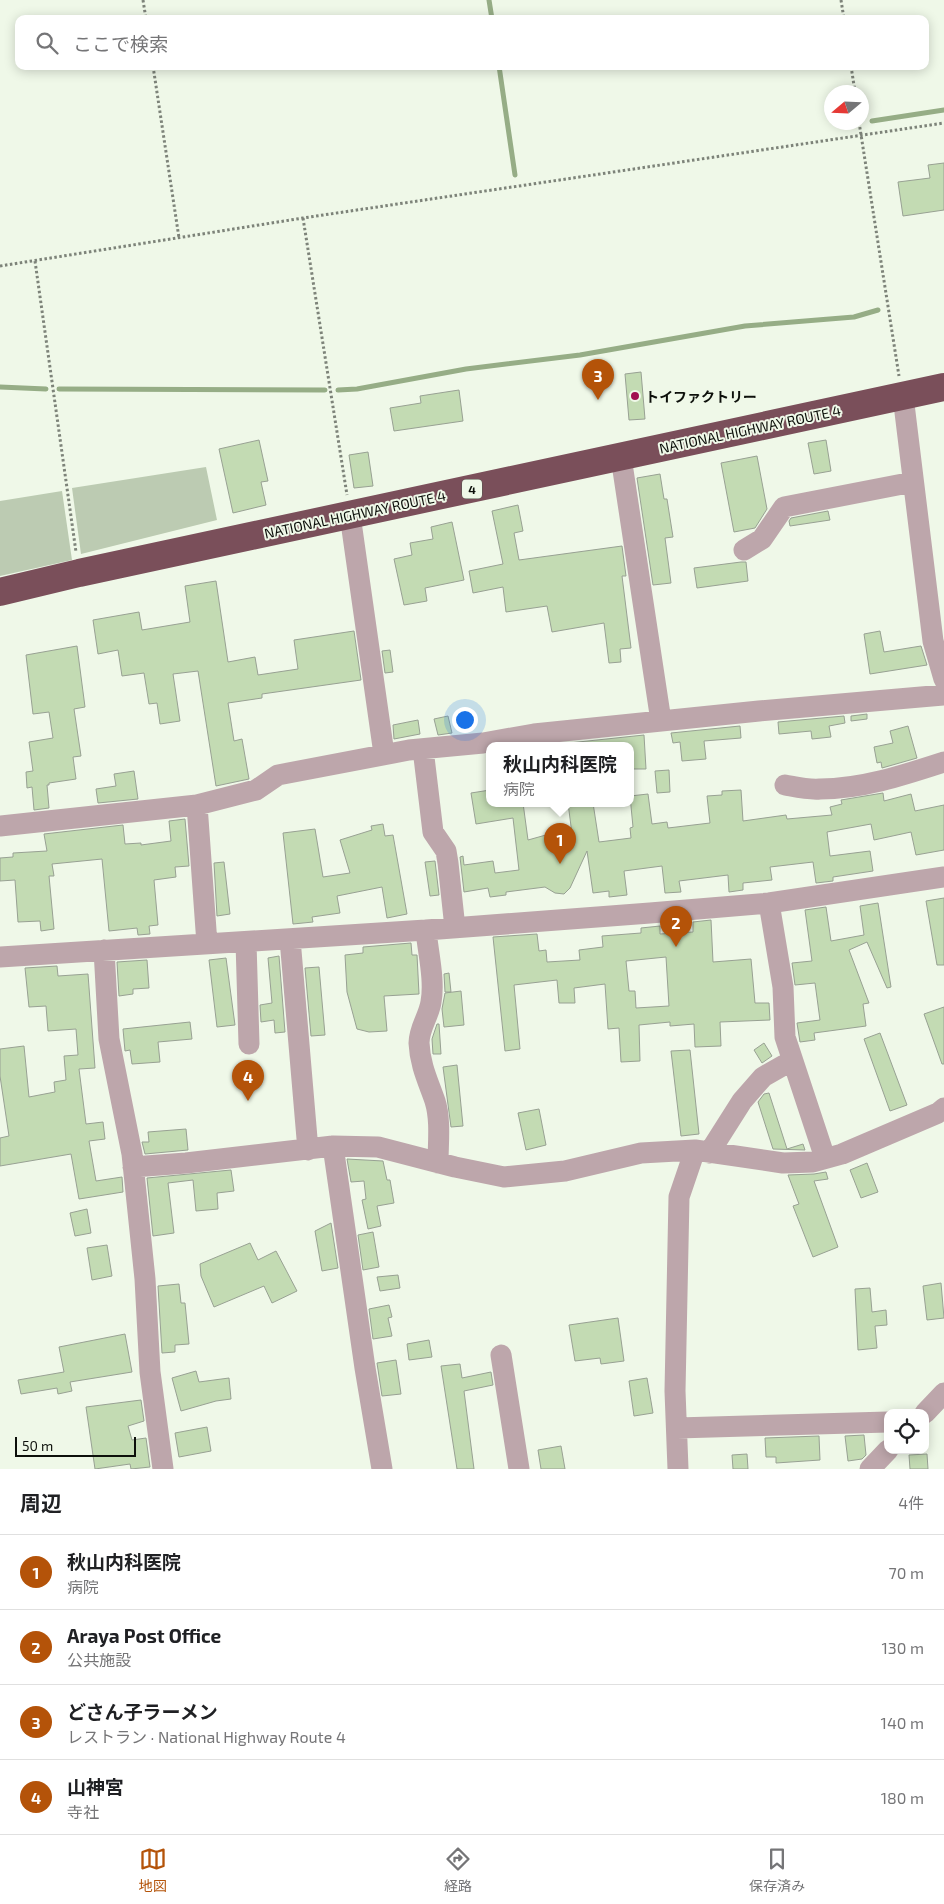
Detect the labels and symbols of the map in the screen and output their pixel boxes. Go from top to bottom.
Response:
north arrow [824,85,869,130]
pin: 3 [582,359,614,400]
place label: トイファクトリー [645,388,757,405]
marker: トイファクトリー [629,390,641,402]
street label: NATIONAL HIGHWAY ROUTE 4 [658,401,842,457]
road number: 4 [462,479,482,498]
street label: NATIONAL HIGHWAY ROUTE 4 [263,486,447,542]
your location [452,707,478,733]
pin: 1 [544,823,576,864]
pin: 2 [660,906,692,947]
pin: 4 [232,1060,264,1101]
scale bar [15,1434,136,1457]

